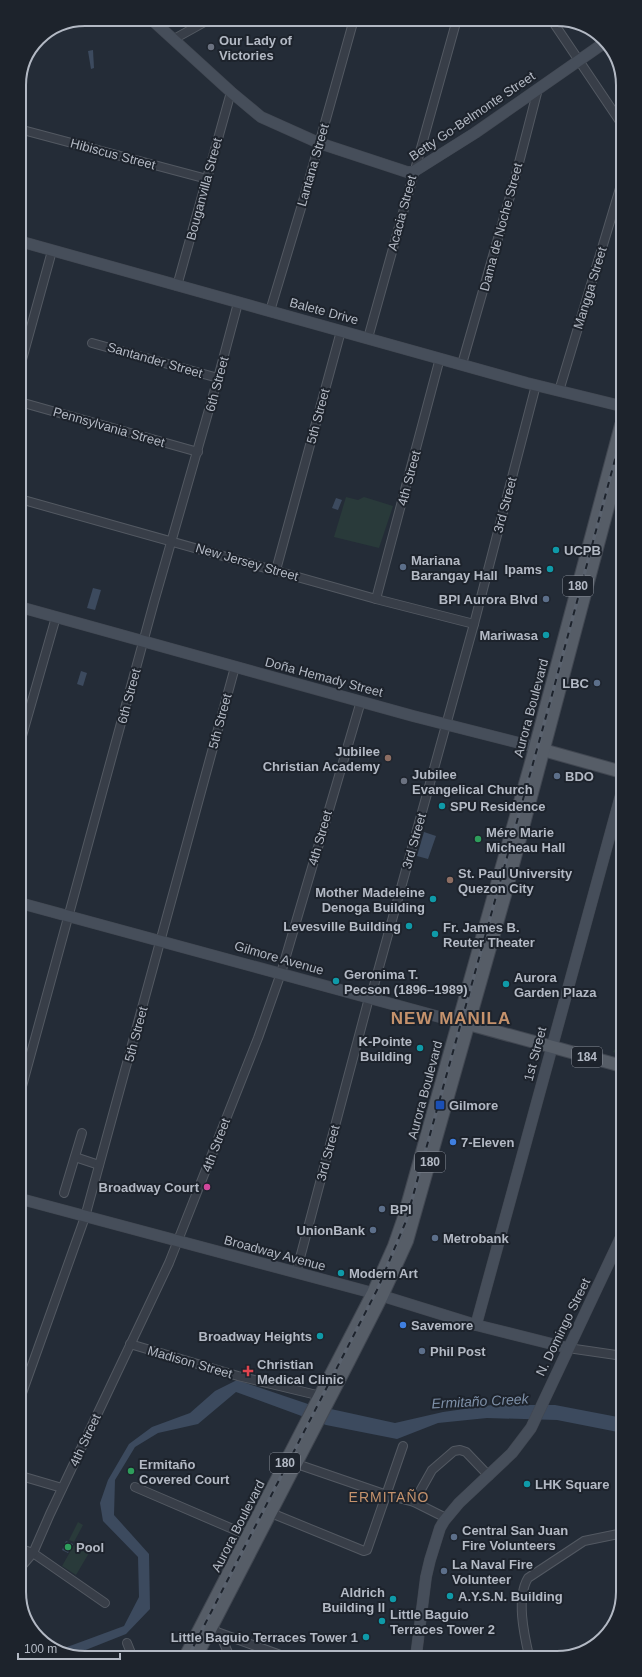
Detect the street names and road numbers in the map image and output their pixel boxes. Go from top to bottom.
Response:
street label: Betty Go-Belmonte Street [406,68,538,164]
street label: Lantana Street [294,122,332,208]
street label: Hibiscus Street [69,135,158,173]
street label: Bouganvilla Street [183,136,225,242]
street label: Dama de Noche Street [477,161,525,293]
street label: Acacia Street [385,173,419,252]
street label: Mangga Street [570,245,610,331]
street label: Balete Drive [288,295,360,327]
street label: Santander Street [106,339,205,381]
street label: 6th Street [202,354,232,413]
street label: 5th Street [303,386,333,445]
street label: Pennsylvania Street [51,404,167,450]
street label: 4th Street [394,448,424,507]
street label: 3rd Street [490,475,520,535]
street label: New Jersey Street [194,540,300,584]
road number: 180 [563,576,593,596]
street label: Doña Hemady Street [263,654,385,700]
street label: Aurora Boulevard [511,657,551,759]
street label: 6th Street [114,666,144,725]
street label: 5th Street [205,691,235,750]
street label: 4th Street [305,808,335,867]
street label: 3rd Street [399,811,429,871]
street label: Gilmore Avenue [233,938,325,978]
street label: 5th Street [121,1004,151,1063]
street label: 1st Street [521,1025,550,1083]
street label: Aurora Boulevard [405,1039,445,1141]
road number: 184 [572,1047,602,1067]
street label: 4th Street [199,1116,233,1174]
street label: 3rd Street [313,1123,343,1183]
road number: 180 [415,1152,445,1172]
street label: Broadway Avenue [223,1232,327,1274]
street label: N. Domingo Street [533,1275,593,1378]
street label: Madison Street [146,1343,234,1381]
street label: 4th Street [66,1411,104,1469]
road number: 180 [270,1453,300,1473]
street label: Aurora Boulevard [208,1478,268,1574]

